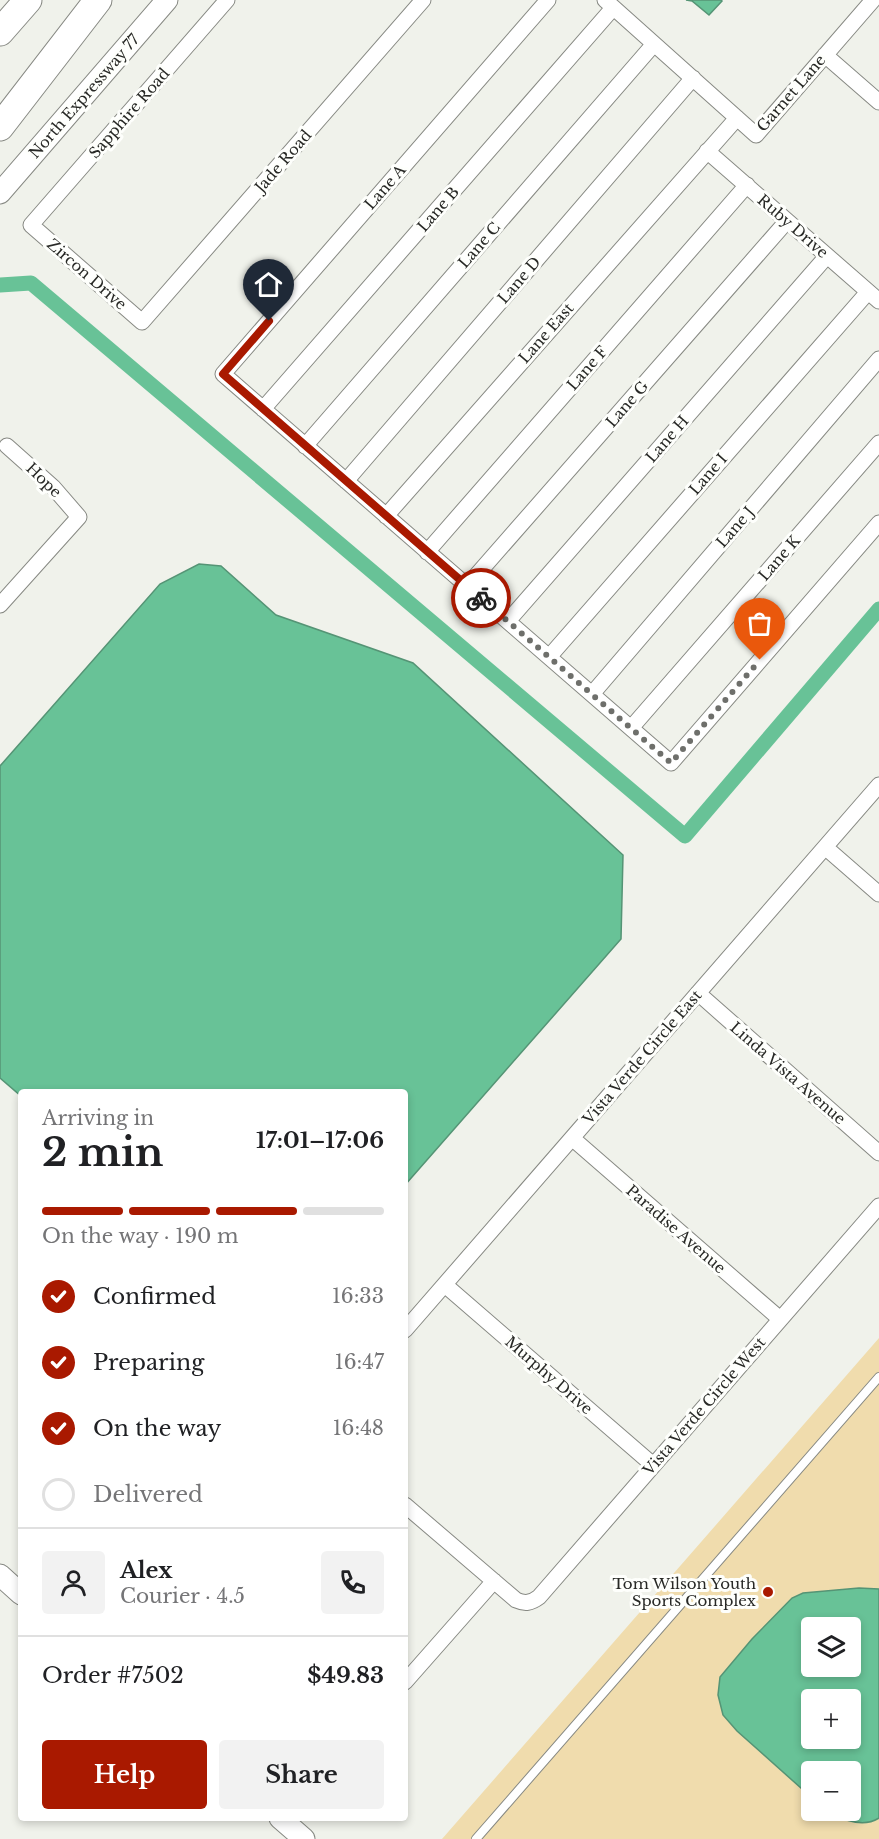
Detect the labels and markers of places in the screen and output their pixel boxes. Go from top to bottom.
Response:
pin [243,259,294,321]
pin [734,598,785,660]
place label: Tom Wilson Youth Sports Complex [612,1574,756,1610]
marker: Tom Wilson Youth Sports Complex [761,1585,775,1599]

